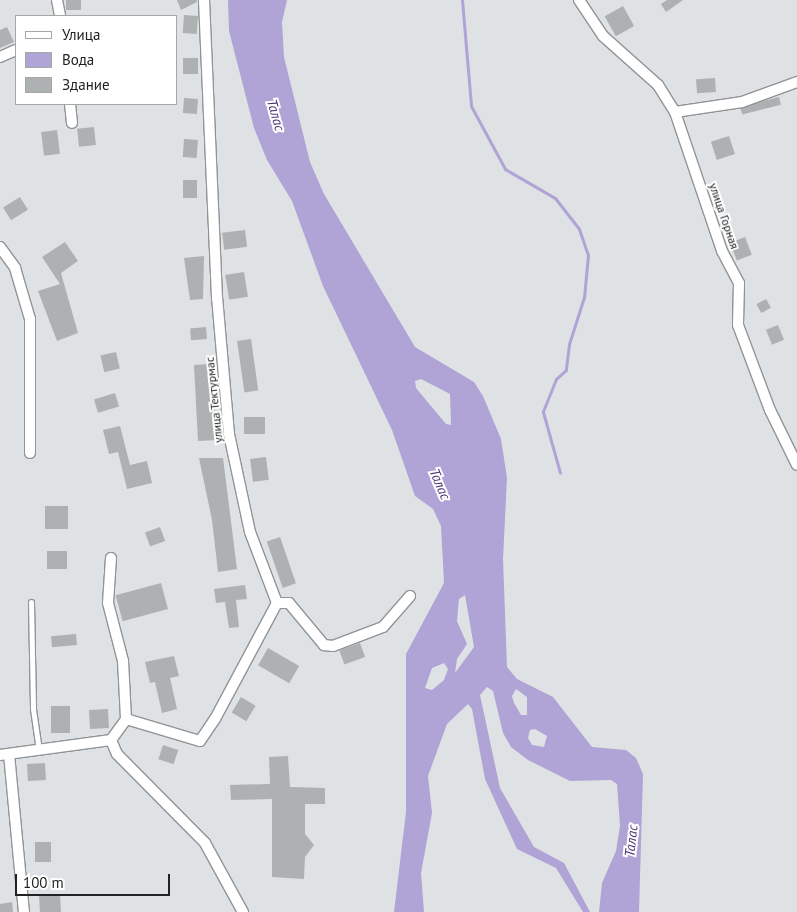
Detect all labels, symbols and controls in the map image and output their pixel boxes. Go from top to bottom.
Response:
legend [15,15,178,105]
text: Улица [62,25,100,44]
text: Вода [62,50,94,69]
text: Здание [62,75,110,94]
water label: Талас [263,97,289,133]
street label: улица Горная [706,181,742,251]
street label: улица Тектурмас [202,356,226,444]
water label: Талас [426,466,454,502]
water label: Талас [621,824,641,858]
scale bar [18,864,172,896]
text: 100 m [23,873,64,892]

